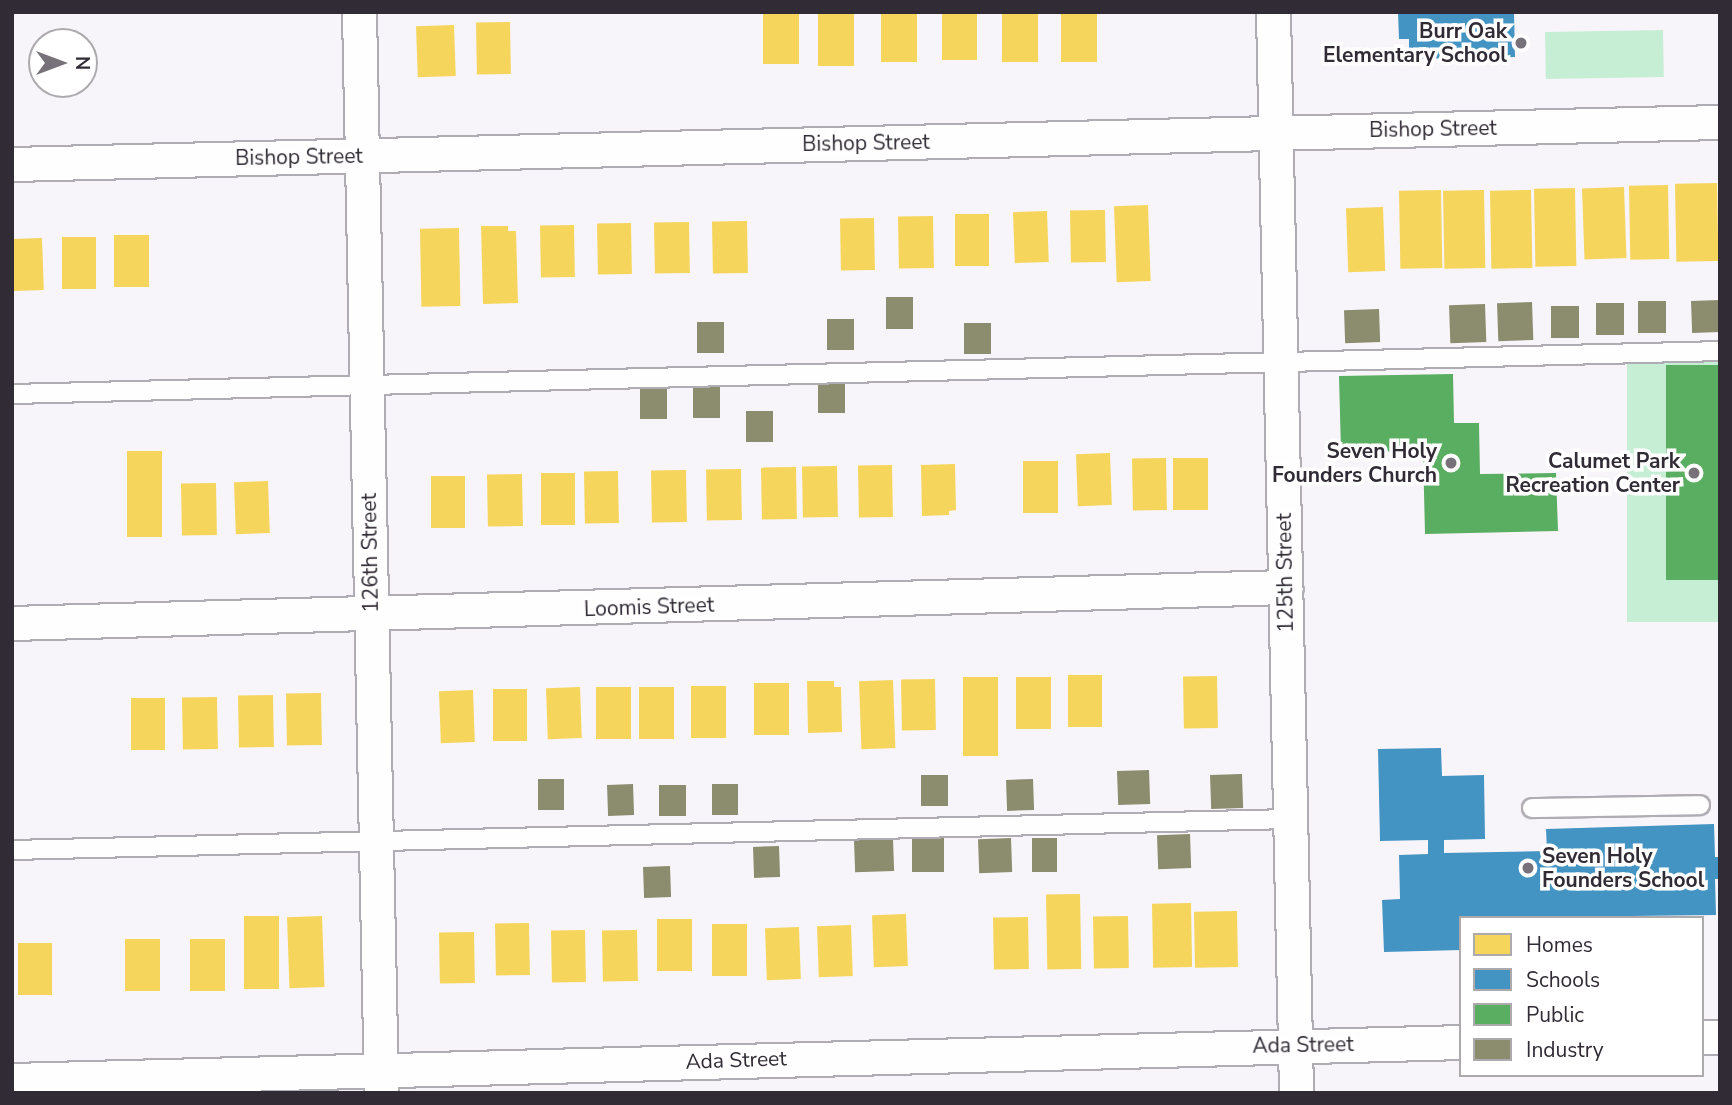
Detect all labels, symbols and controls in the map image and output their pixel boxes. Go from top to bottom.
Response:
place label: Burr Oak Elementary School [1323,18,1507,68]
north arrow [28,28,98,98]
marker: Burr Oak Elementary School [1513,35,1529,51]
text: N [69,56,95,70]
street label: Bishop Street [1369,115,1497,143]
street label: Bishop Street [802,129,930,157]
street label: Bishop Street [235,143,363,171]
place label: Seven Holy Founders Church [1272,438,1437,488]
place label: Calumet Park Recreation Center [1505,448,1680,498]
marker: Seven Holy Founders Church [1443,455,1459,471]
marker: Calumet Park Recreation Center [1686,465,1702,481]
street label: 126th Street [356,493,384,613]
street label: 125th Street [1271,513,1299,633]
street label: Loomis Street [583,592,715,622]
place label: Seven Holy Founders School [1542,843,1704,893]
marker: Seven Holy Founders School [1520,860,1536,876]
legend [1459,916,1704,1077]
text: Homes [1526,931,1593,959]
text: Schools [1526,966,1600,994]
text: Public [1526,1001,1584,1029]
street label: Ada Street [1252,1032,1354,1058]
text: Industry [1526,1036,1604,1064]
street label: Ada Street [685,1046,787,1074]

